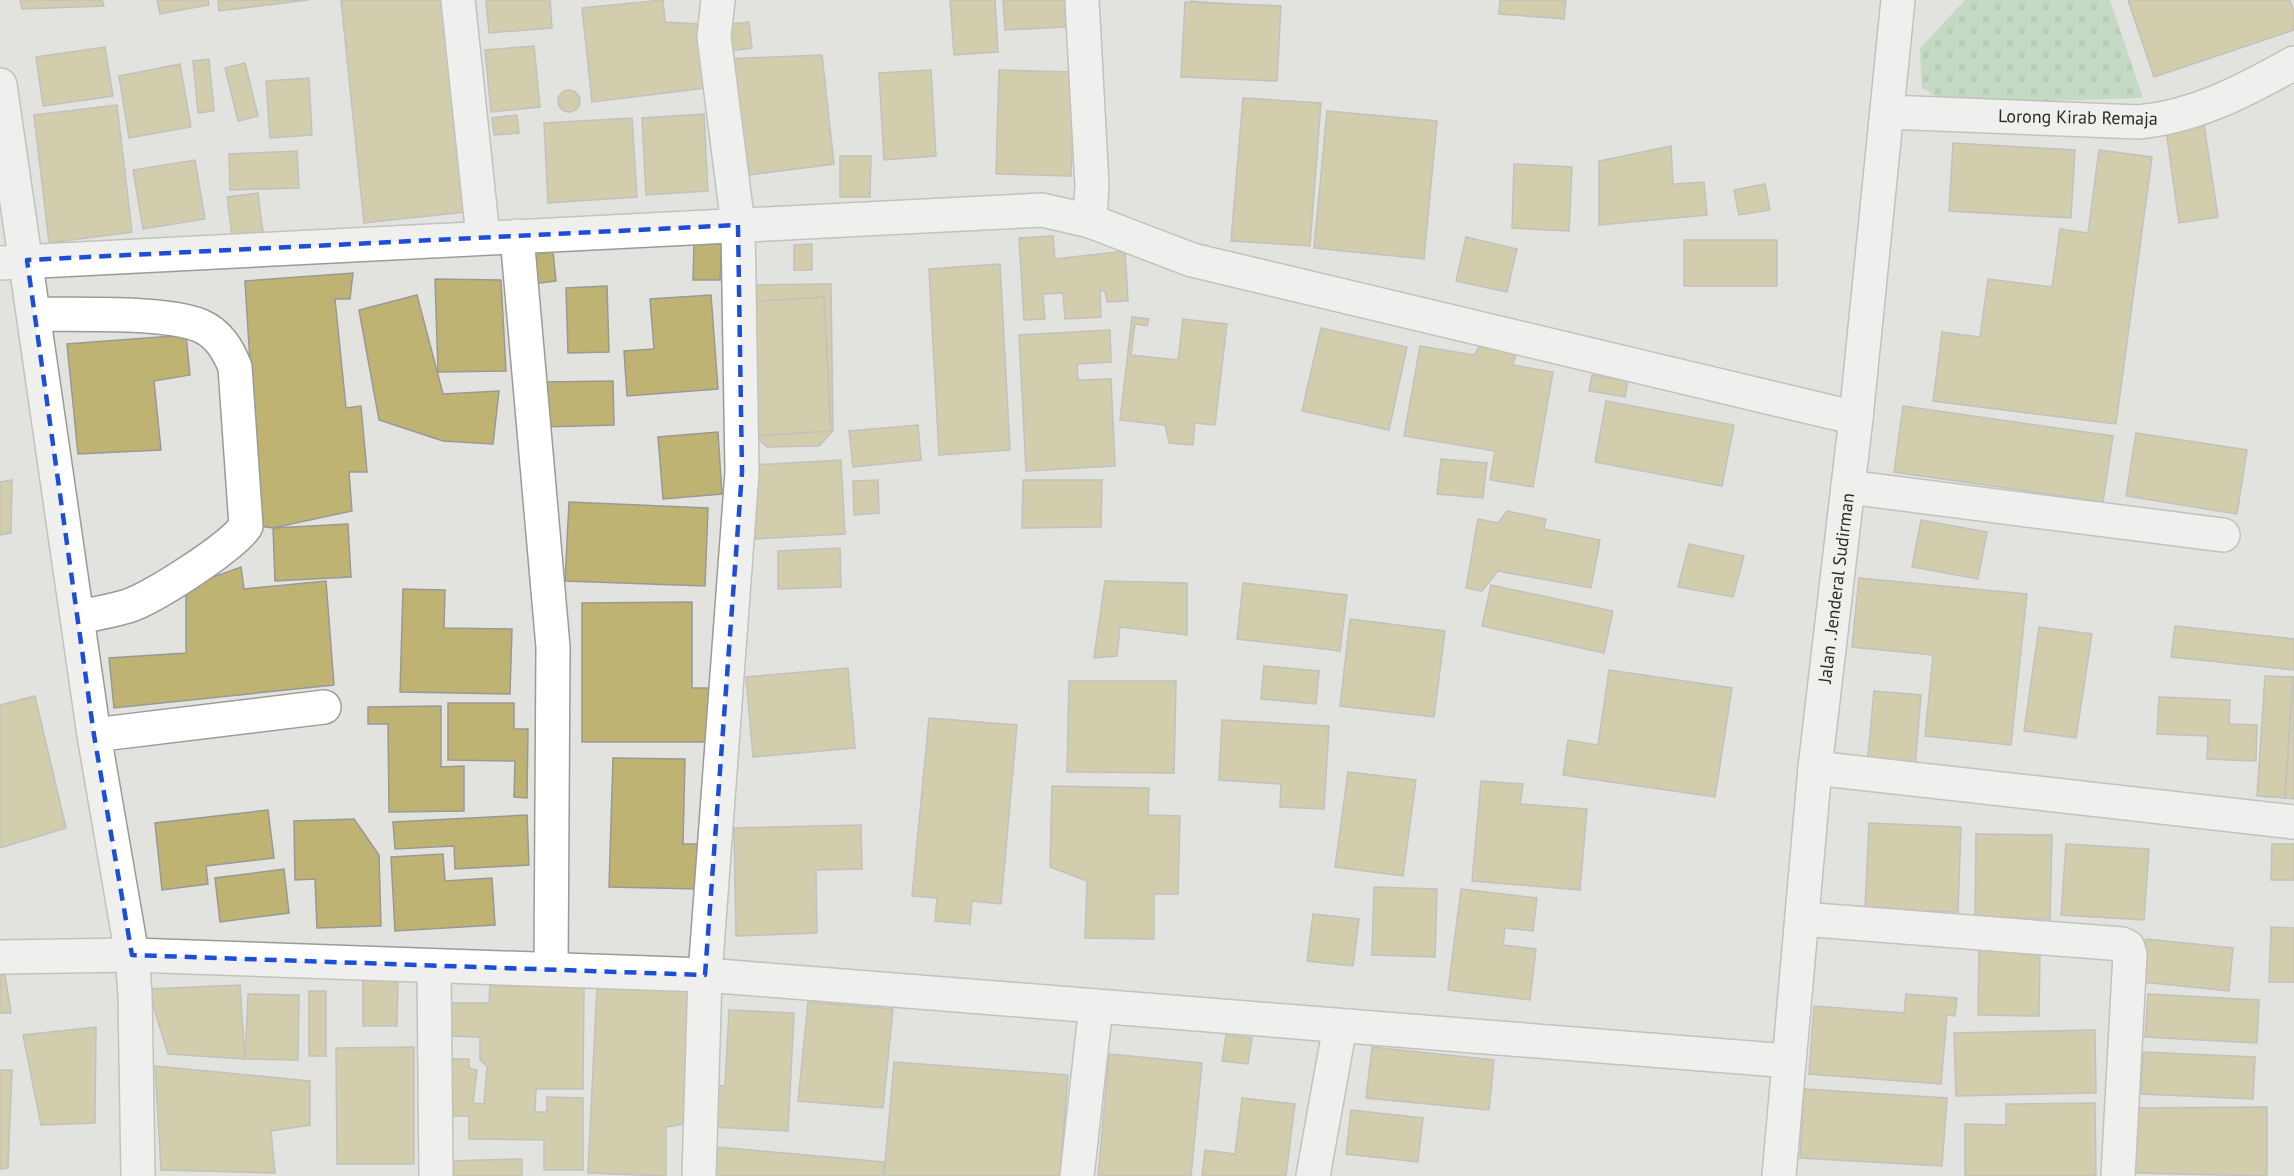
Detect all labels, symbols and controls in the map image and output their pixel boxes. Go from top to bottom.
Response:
street label: Lorong Kirab Remaja [1998,104,2158,130]
street label: Jalan . Jenderal Sudirman [1813,492,1859,685]

